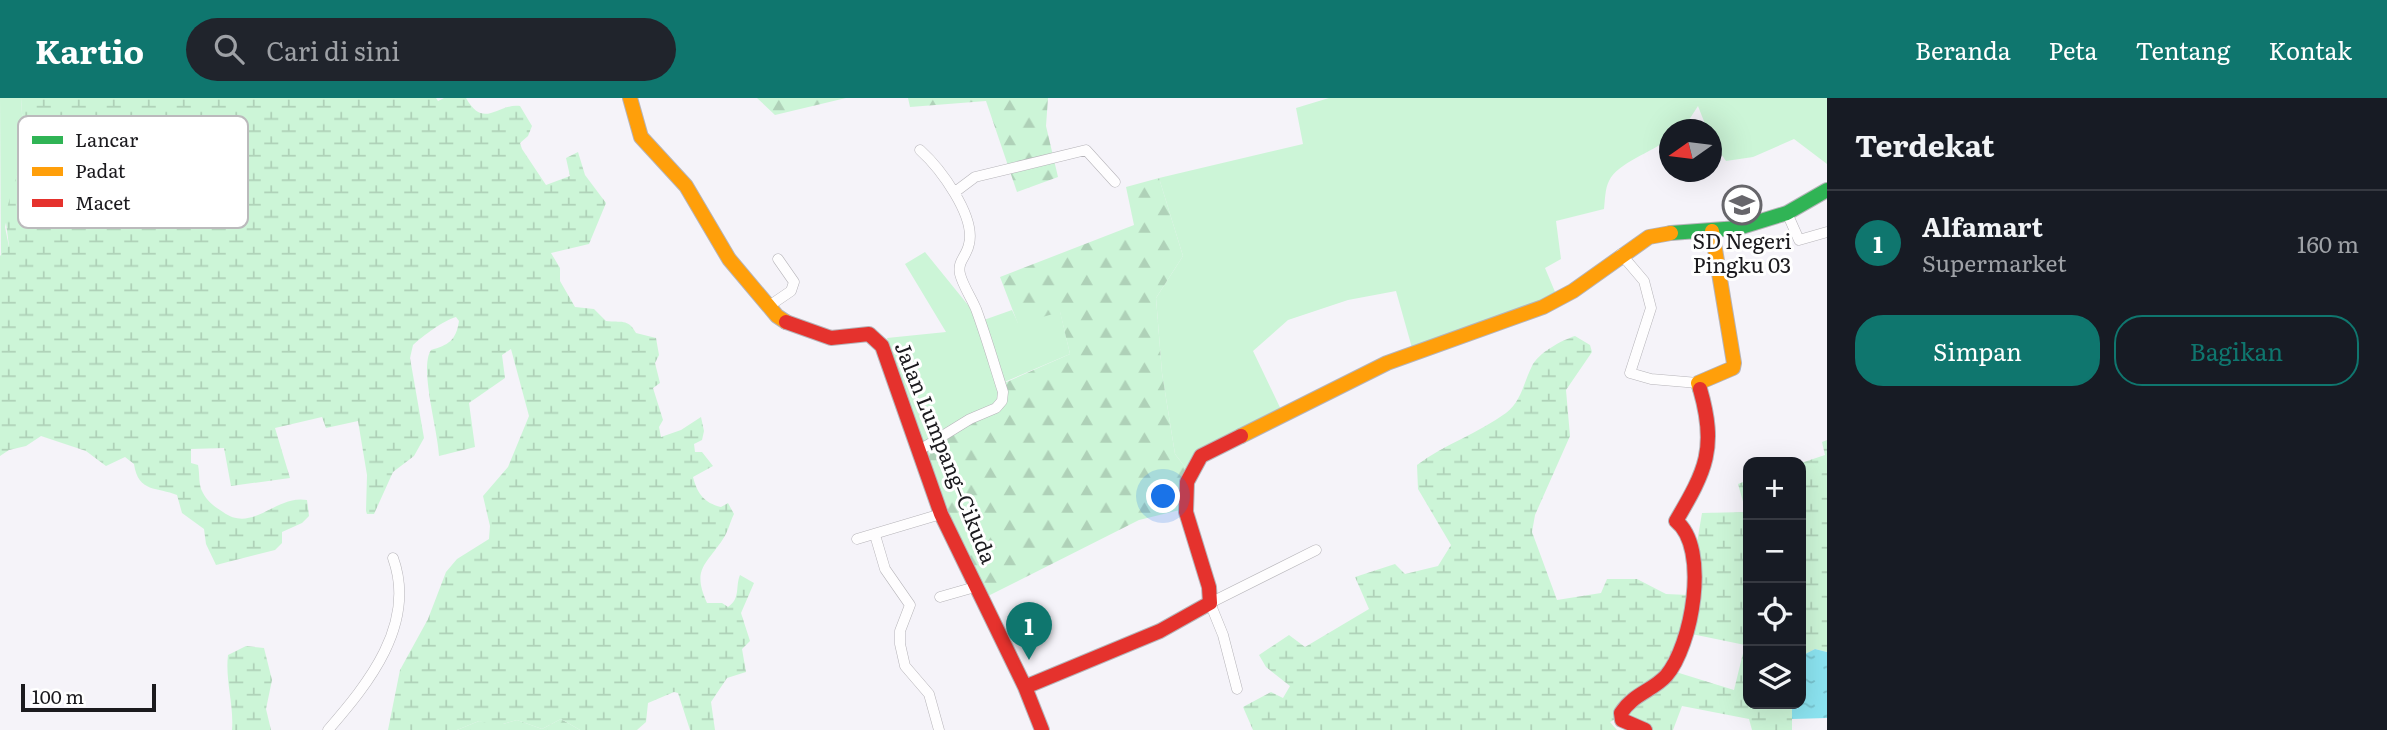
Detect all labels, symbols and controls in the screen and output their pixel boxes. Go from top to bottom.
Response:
search box [186,18,676,81]
text: Kartio [35,25,144,74]
icon: search [210,30,248,68]
text: Cari di sini [266,30,400,69]
text: Beranda [1915,32,2011,67]
text: Peta [2049,32,2098,67]
text: Tentang [2136,32,2230,67]
text: Kontak [2268,32,2352,67]
legend [18,116,248,228]
north arrow [1659,119,1722,182]
text: Terdekat [1855,122,1994,166]
text: Lancar [75,125,138,153]
text: Padat [75,156,126,184]
school or university icon: SD Negeri Pingku 03 [1721,184,1763,226]
text: Macet [75,188,131,216]
text: Alfamart [1922,206,2043,245]
place label: SD Negeri Pingku 03 [1692,224,1792,279]
text: 1 [1873,226,1883,260]
text: 160 m [2297,226,2359,260]
text: Supermarket [1922,245,2066,279]
button: Simpan [1855,315,2100,386]
button: Bagikan [2114,315,2359,386]
street label: Jalan Lumpang–Cikuda [889,336,1006,568]
map controls [1743,457,1806,709]
button: + [1743,457,1806,520]
your location [1146,479,1180,513]
button: − [1743,520,1806,583]
button: locate [1743,583,1806,646]
pin: 1 [1006,602,1052,660]
button: layers [1743,646,1806,709]
scale bar [21,681,156,713]
text: 100 m [32,682,84,710]

